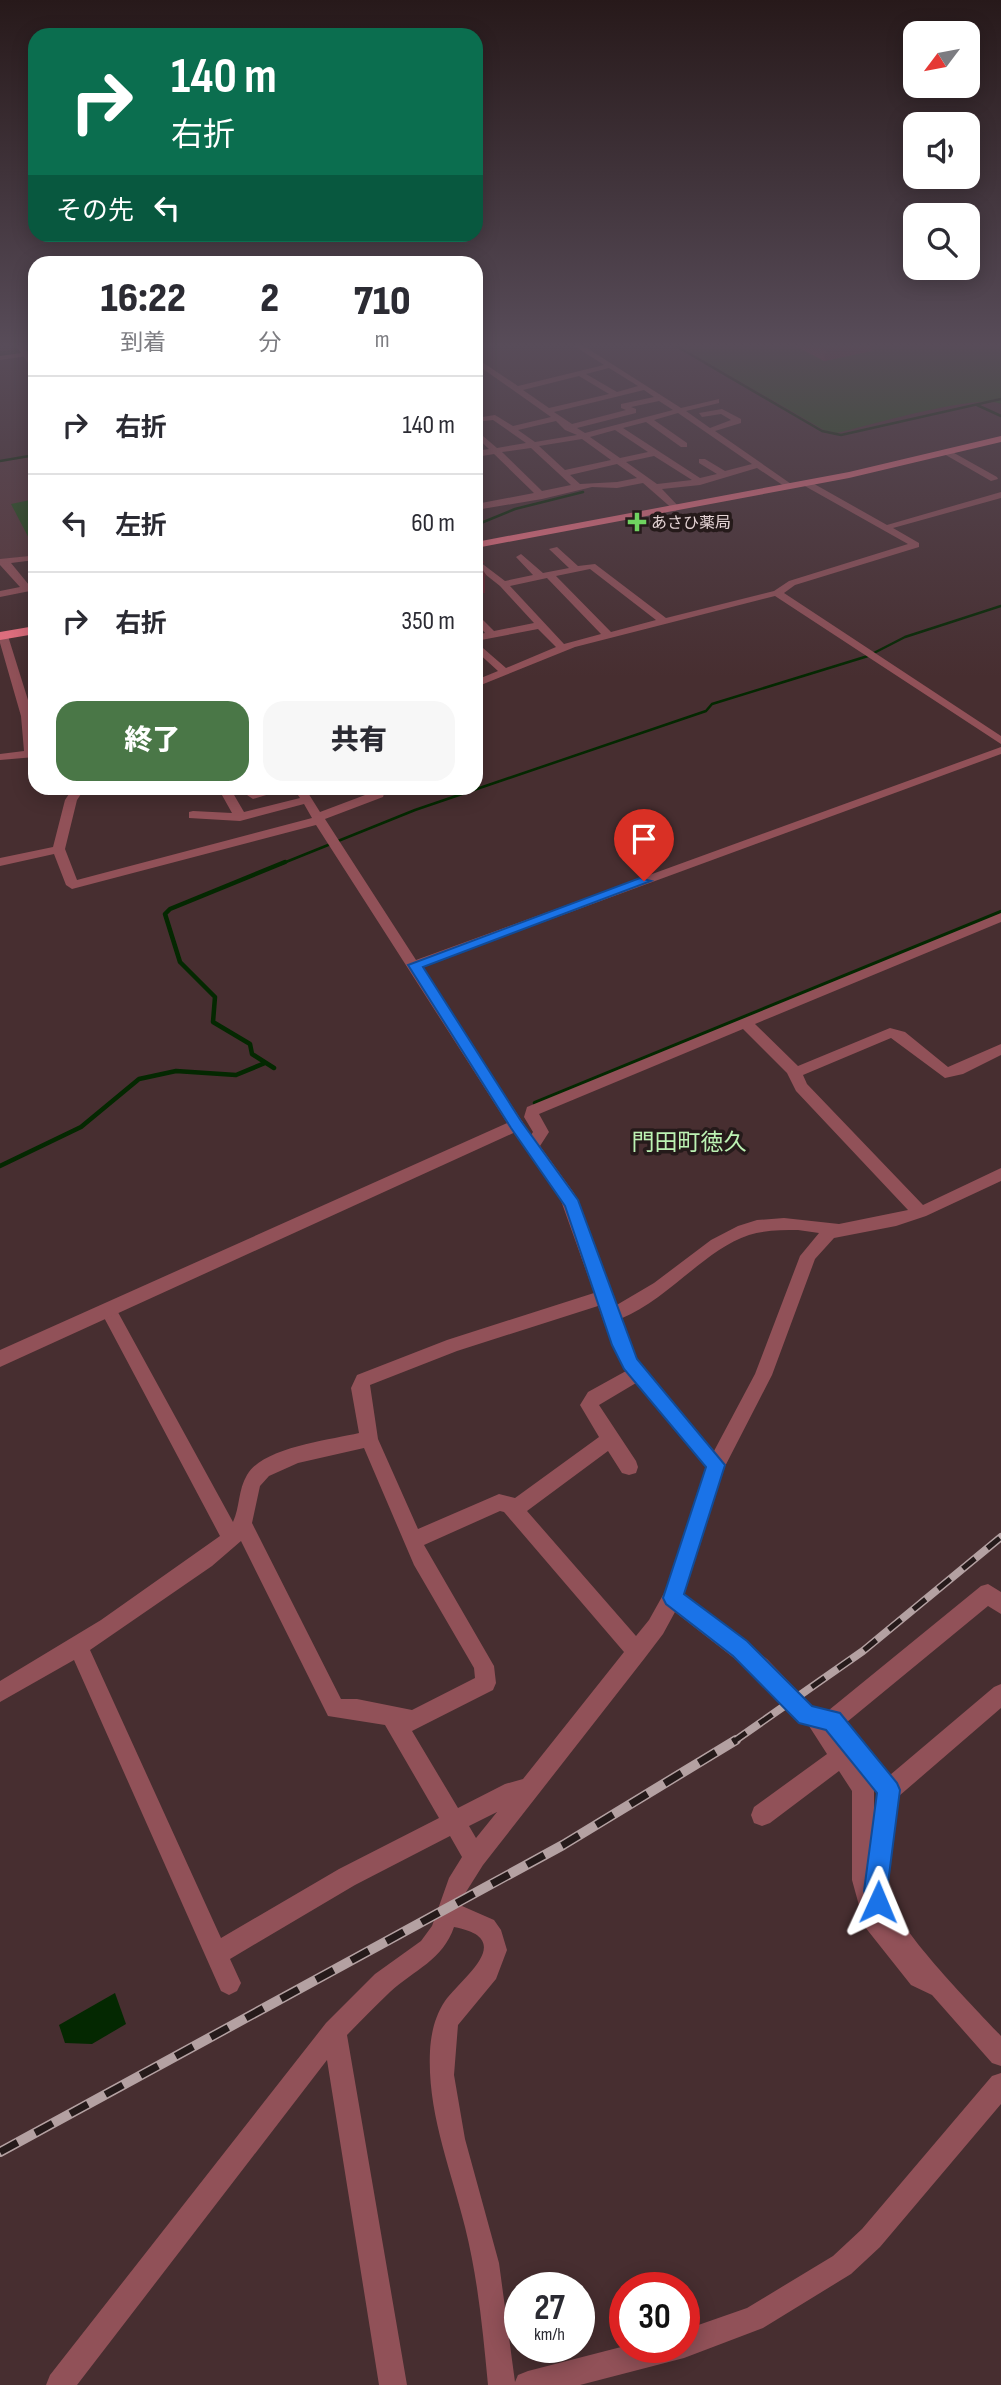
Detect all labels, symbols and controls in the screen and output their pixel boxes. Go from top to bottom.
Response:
north arrow [903,21,980,98]
map controls [903,21,980,280]
text: 140 m [171,48,277,107]
icon: right [56,56,147,147]
button: sound [903,112,980,189]
text: 右折 [171,116,235,155]
icon: left [148,189,186,227]
text: その先 [56,196,134,227]
button: search [903,203,980,280]
text: 16:22 [100,273,186,324]
text: 2 [260,273,279,324]
text: 710 [354,276,411,327]
text: m [375,326,390,354]
text: 到着 [120,329,166,357]
text: 分 [258,329,281,357]
icon: right [56,406,94,444]
text: 140 m [403,410,455,441]
text: 右折 [115,413,167,444]
icon: left [56,504,94,542]
text: 60 m [411,508,455,539]
text: 左折 [115,511,167,542]
marker: あさひ薬局 [629,514,645,530]
place label: あさひ薬局 [651,514,731,533]
icon: right [56,602,94,640]
text: 350 m [401,606,455,637]
text: 右折 [115,609,167,640]
button: 終了 [56,701,249,781]
button: 共有 [263,701,455,781]
pin [614,809,674,881]
icon: arrive [625,820,663,858]
district label: 門田町徳久 [632,1129,747,1157]
position arrow [841,1865,915,1939]
speed limit sign: 30 [609,2272,700,2363]
text: 27 [534,2287,565,2330]
text: km/h [534,2324,565,2345]

